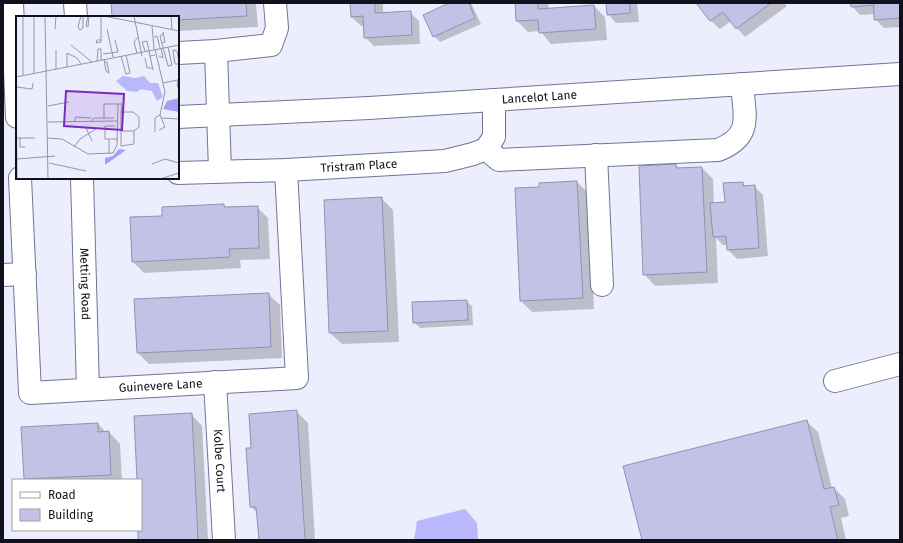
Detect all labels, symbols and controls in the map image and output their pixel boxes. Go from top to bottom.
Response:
inset map [16,16,179,179]
street label: Lancelot Lane [501,88,578,106]
street label: Tristram Place [320,157,398,175]
street label: Metting Road [77,248,93,320]
street label: Guinevere Lane [118,376,203,395]
street label: Kolbe Court [211,429,228,494]
legend [12,479,142,531]
text: Road [48,488,76,502]
text: Building [48,508,94,522]

